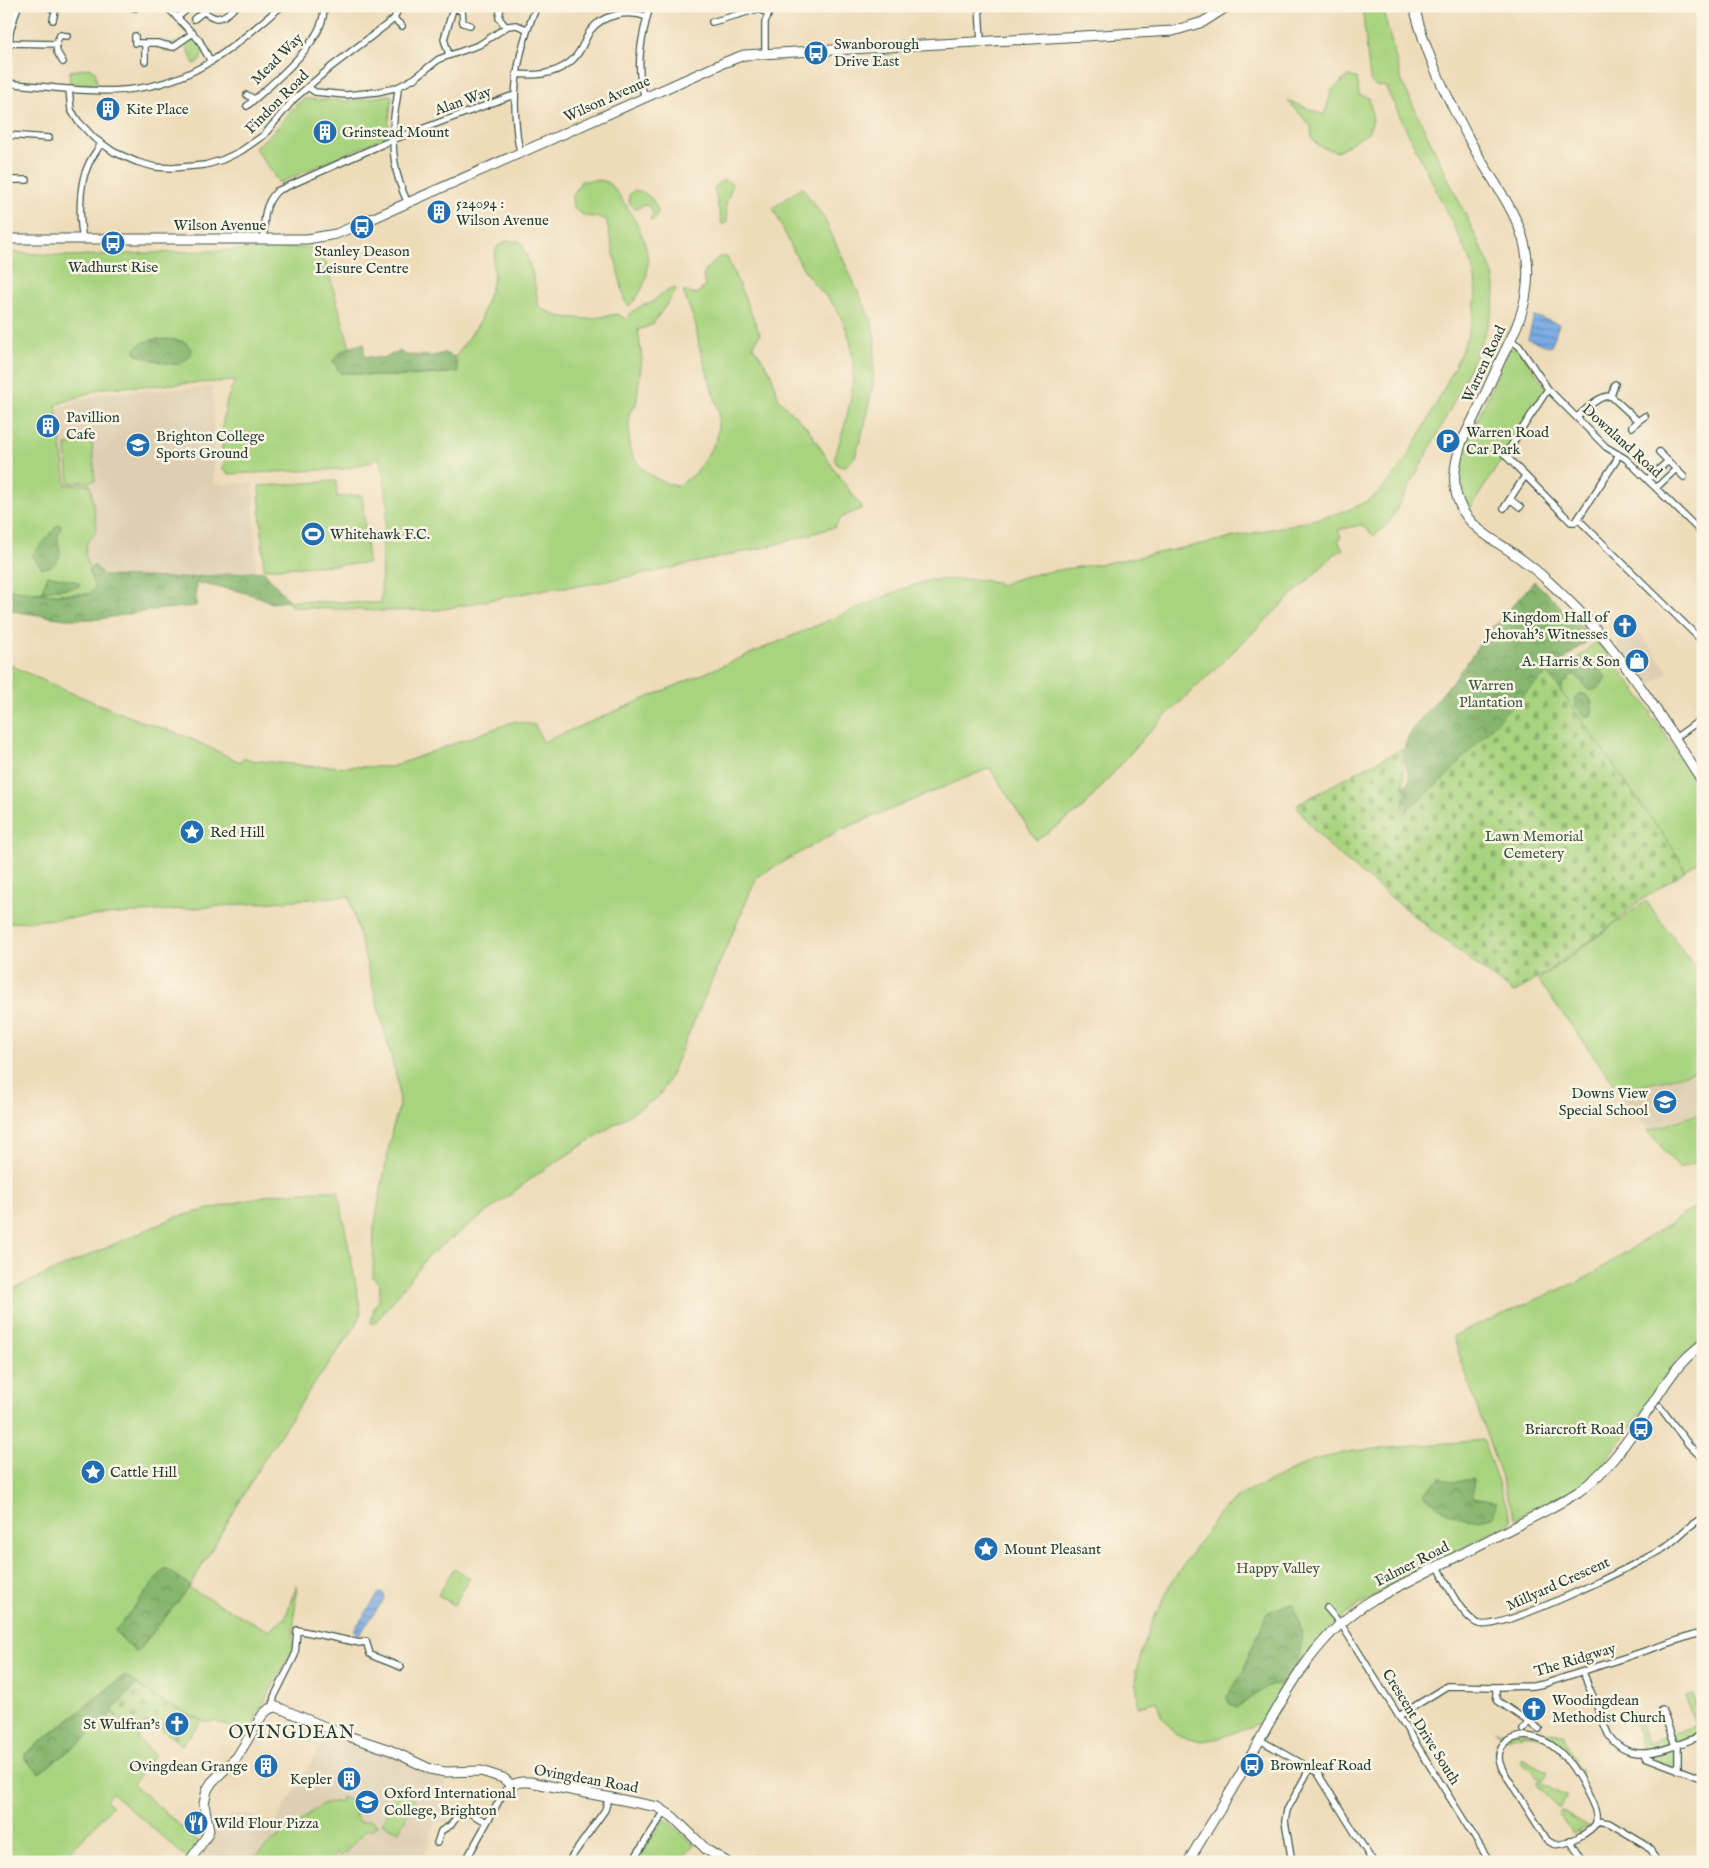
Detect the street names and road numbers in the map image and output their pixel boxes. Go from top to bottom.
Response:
street label: Mead Way [247,29,307,89]
street label: Findon Road [241,65,314,138]
street label: Wilson Avenue [561,71,653,127]
street label: Alan Way [431,82,495,120]
street label: Wilson Avenue [174,216,267,235]
street label: Warren Road [1458,322,1511,406]
street label: Downland Road [1578,400,1667,483]
street label: Falmer Road [1372,1537,1453,1591]
street label: Millyard Crescent [1503,1553,1613,1615]
street label: The Ridgway [1532,1638,1619,1681]
street label: Crescent Drive South [1378,1666,1464,1788]
street label: Ovingdean Road [532,1760,641,1798]

